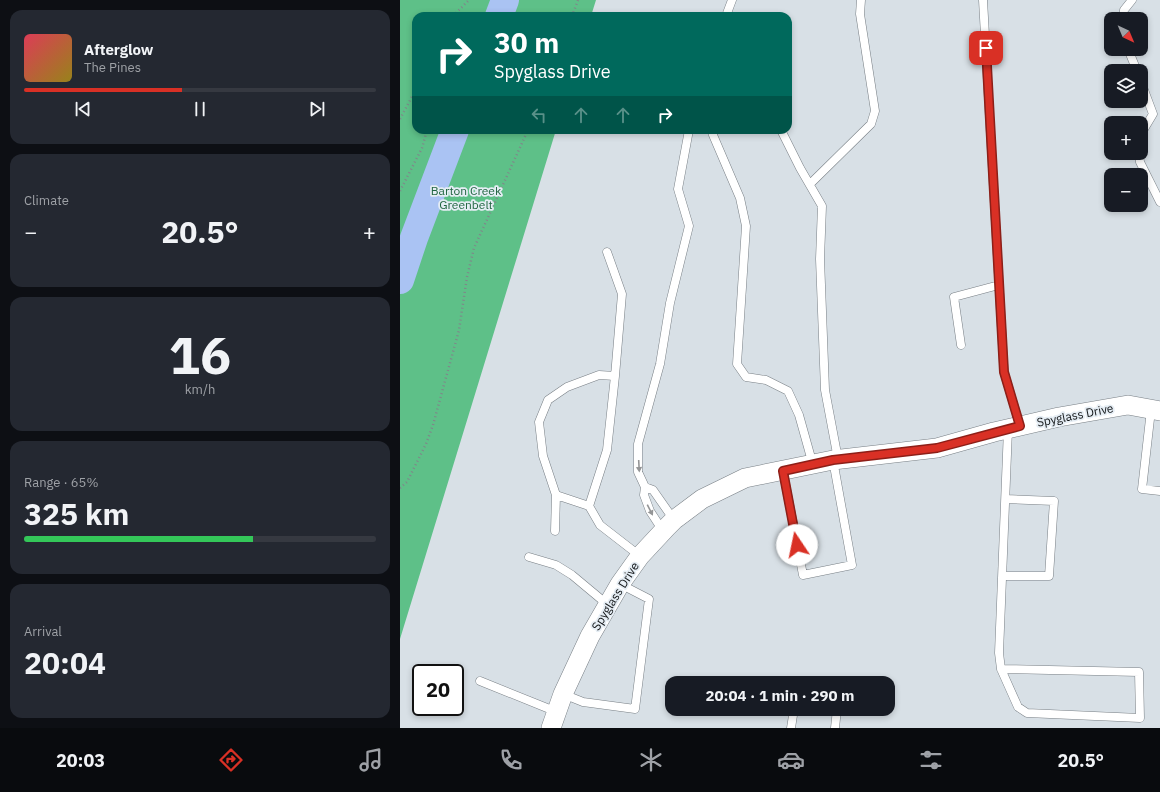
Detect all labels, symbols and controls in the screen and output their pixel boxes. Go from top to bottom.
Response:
north arrow [1104,12,1148,56]
map controls [1104,12,1148,212]
text: 30 m [494,24,559,61]
icon: right [428,28,480,80]
pin [969,31,1003,65]
icon: arrive [975,37,997,59]
text: Afterglow [84,40,153,59]
text: The Pines [84,59,141,76]
text: Spyglass Drive [494,60,611,83]
button: layers [1104,64,1148,108]
icon: previous [72,98,94,120]
icon: pause [189,98,211,120]
icon: next [306,98,328,120]
icon: left [528,104,550,126]
icon: ahead [570,104,592,126]
icon: ahead [612,104,634,126]
icon: right [654,104,676,126]
button: + [1104,116,1148,160]
button: − [1104,168,1148,212]
park label: Barton Creek Greenbelt [431,183,502,212]
text: Climate [24,192,69,209]
text: 20.5° [161,212,239,251]
text: − [24,217,37,246]
text: + [363,217,376,246]
text: 16 [169,321,231,388]
text: km/h [185,381,215,398]
street label: Spyglass Drive [1035,400,1115,430]
one-way arrow [635,460,642,472]
text: Range · 65% [24,474,98,491]
text: 325 km [24,494,129,533]
one-way arrow [647,504,654,516]
position arrow [776,524,818,566]
street label: Spyglass Drive [588,559,642,633]
text: Arrival [24,623,62,640]
text: 20:04 [24,643,106,682]
speed limit sign: 20 [412,664,464,716]
text: 20:04 · 1 min · 290 m [706,686,854,705]
icon: directions [217,746,245,774]
icon: music [357,746,385,774]
icon: phone [497,746,525,774]
icon: climate [637,746,665,774]
icon: car [777,746,805,774]
icon: filters [917,746,945,774]
text: 20:03 [56,749,105,772]
text: 20.5° [1057,749,1104,772]

